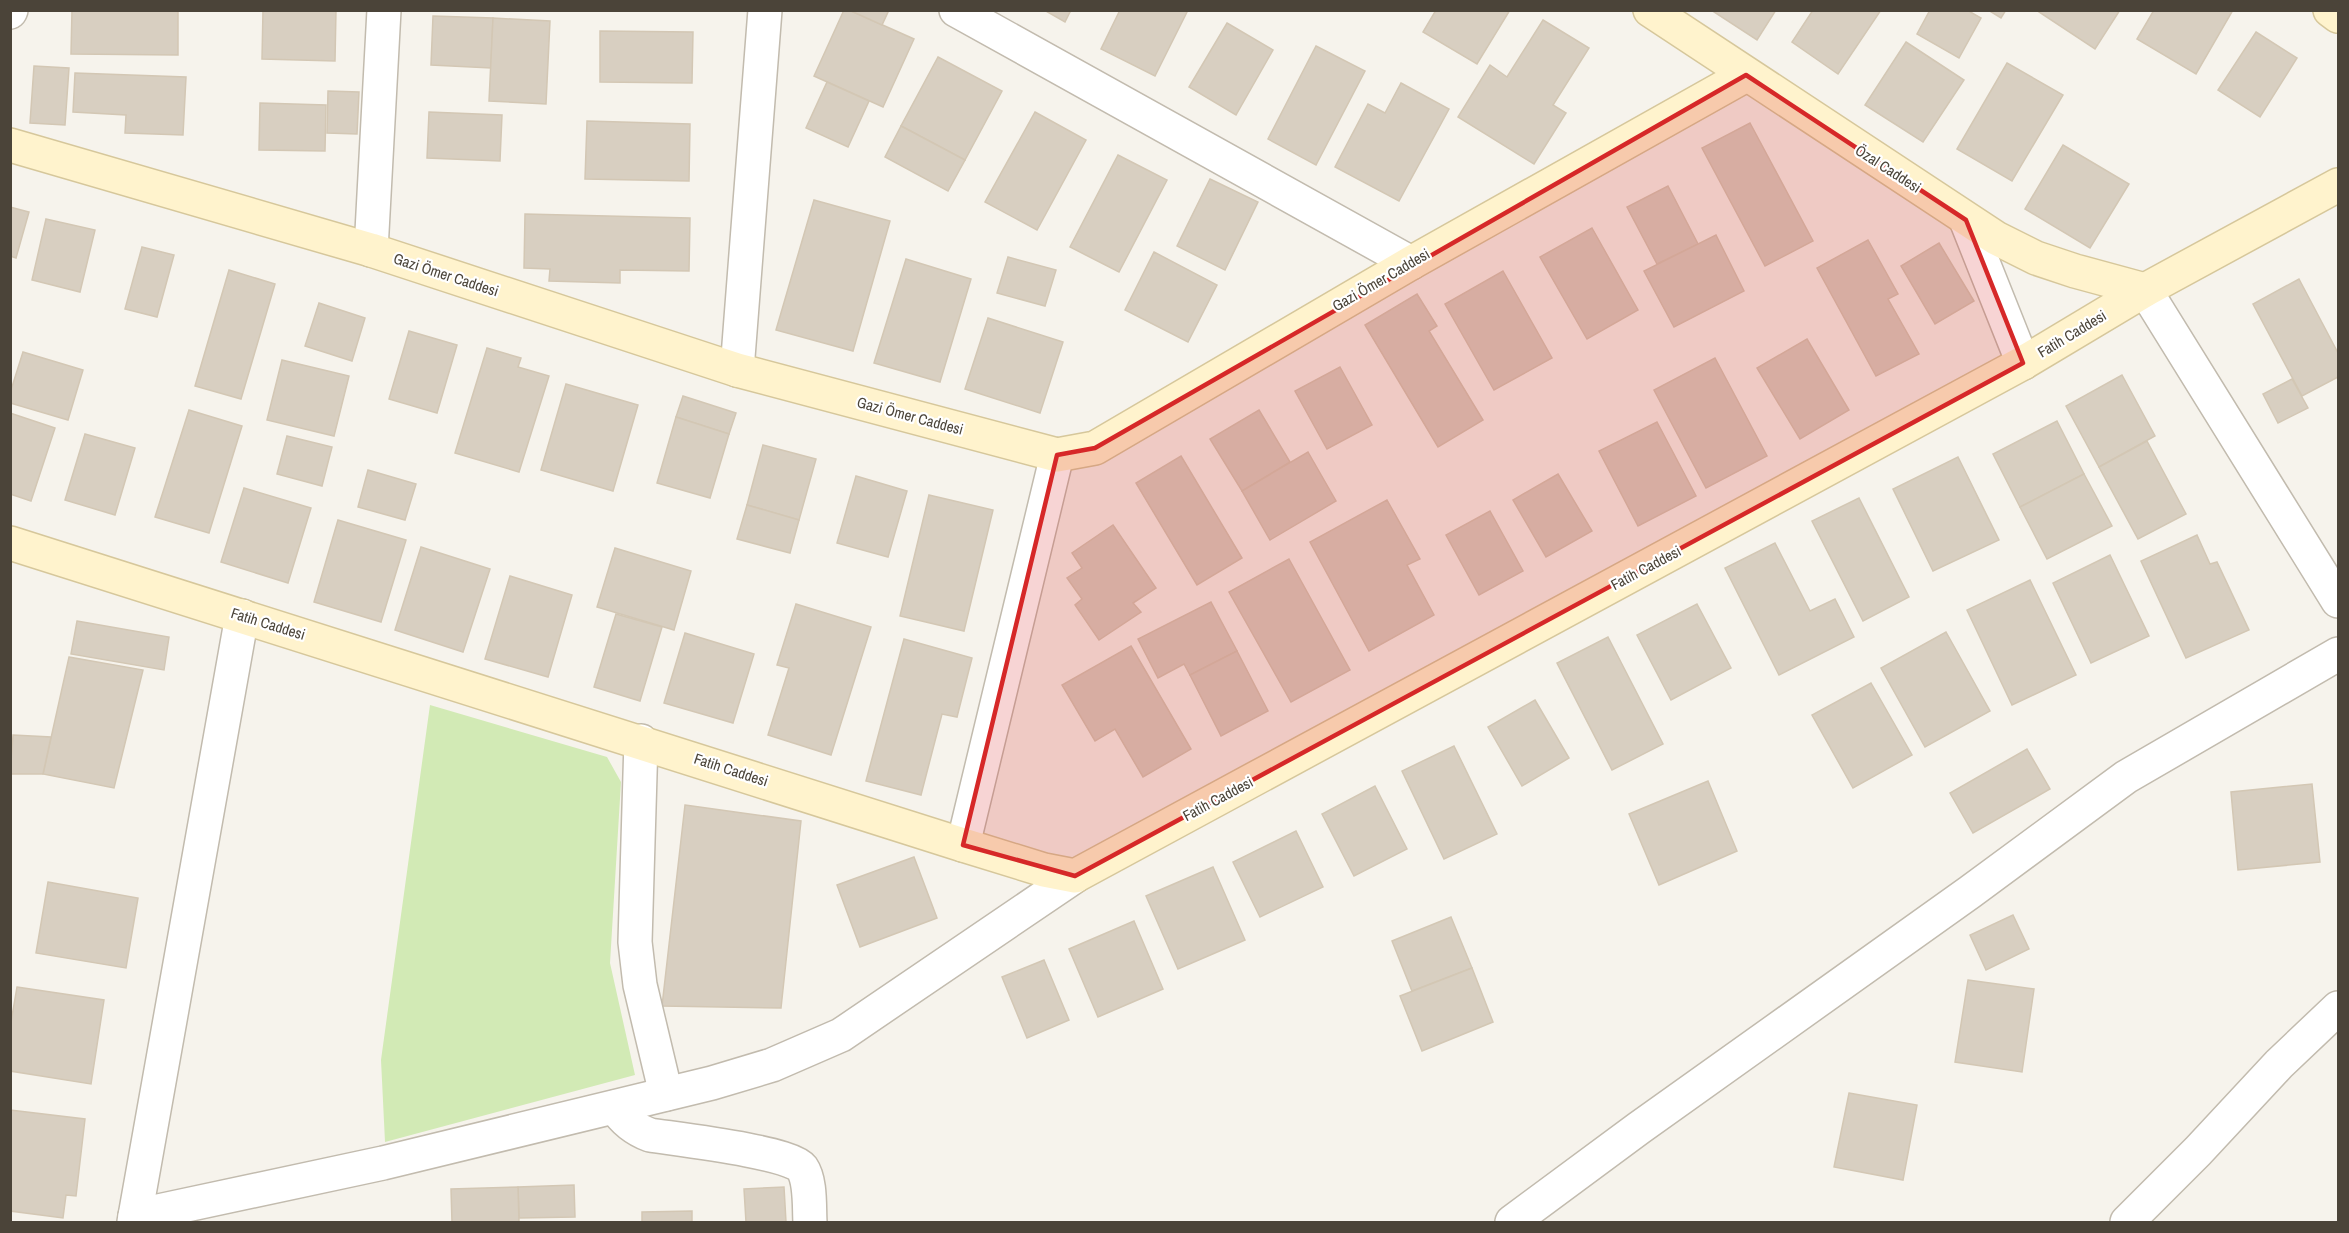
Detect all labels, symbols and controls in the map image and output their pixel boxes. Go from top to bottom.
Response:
street label: Özal Caddesi [1851,139,1925,198]
street label: Gazi Ömer Caddesi [1328,243,1433,316]
street label: Gazi Ömer Caddesi [391,248,501,301]
street label: Fatih Caddesi [2033,305,2110,362]
street label: Gazi Ömer Caddesi [855,391,966,440]
street label: Fatih Caddesi [1607,540,1685,595]
street label: Fatih Caddesi [228,602,308,645]
street label: Fatih Caddesi [691,748,771,791]
street label: Fatih Caddesi [1179,771,1257,826]

